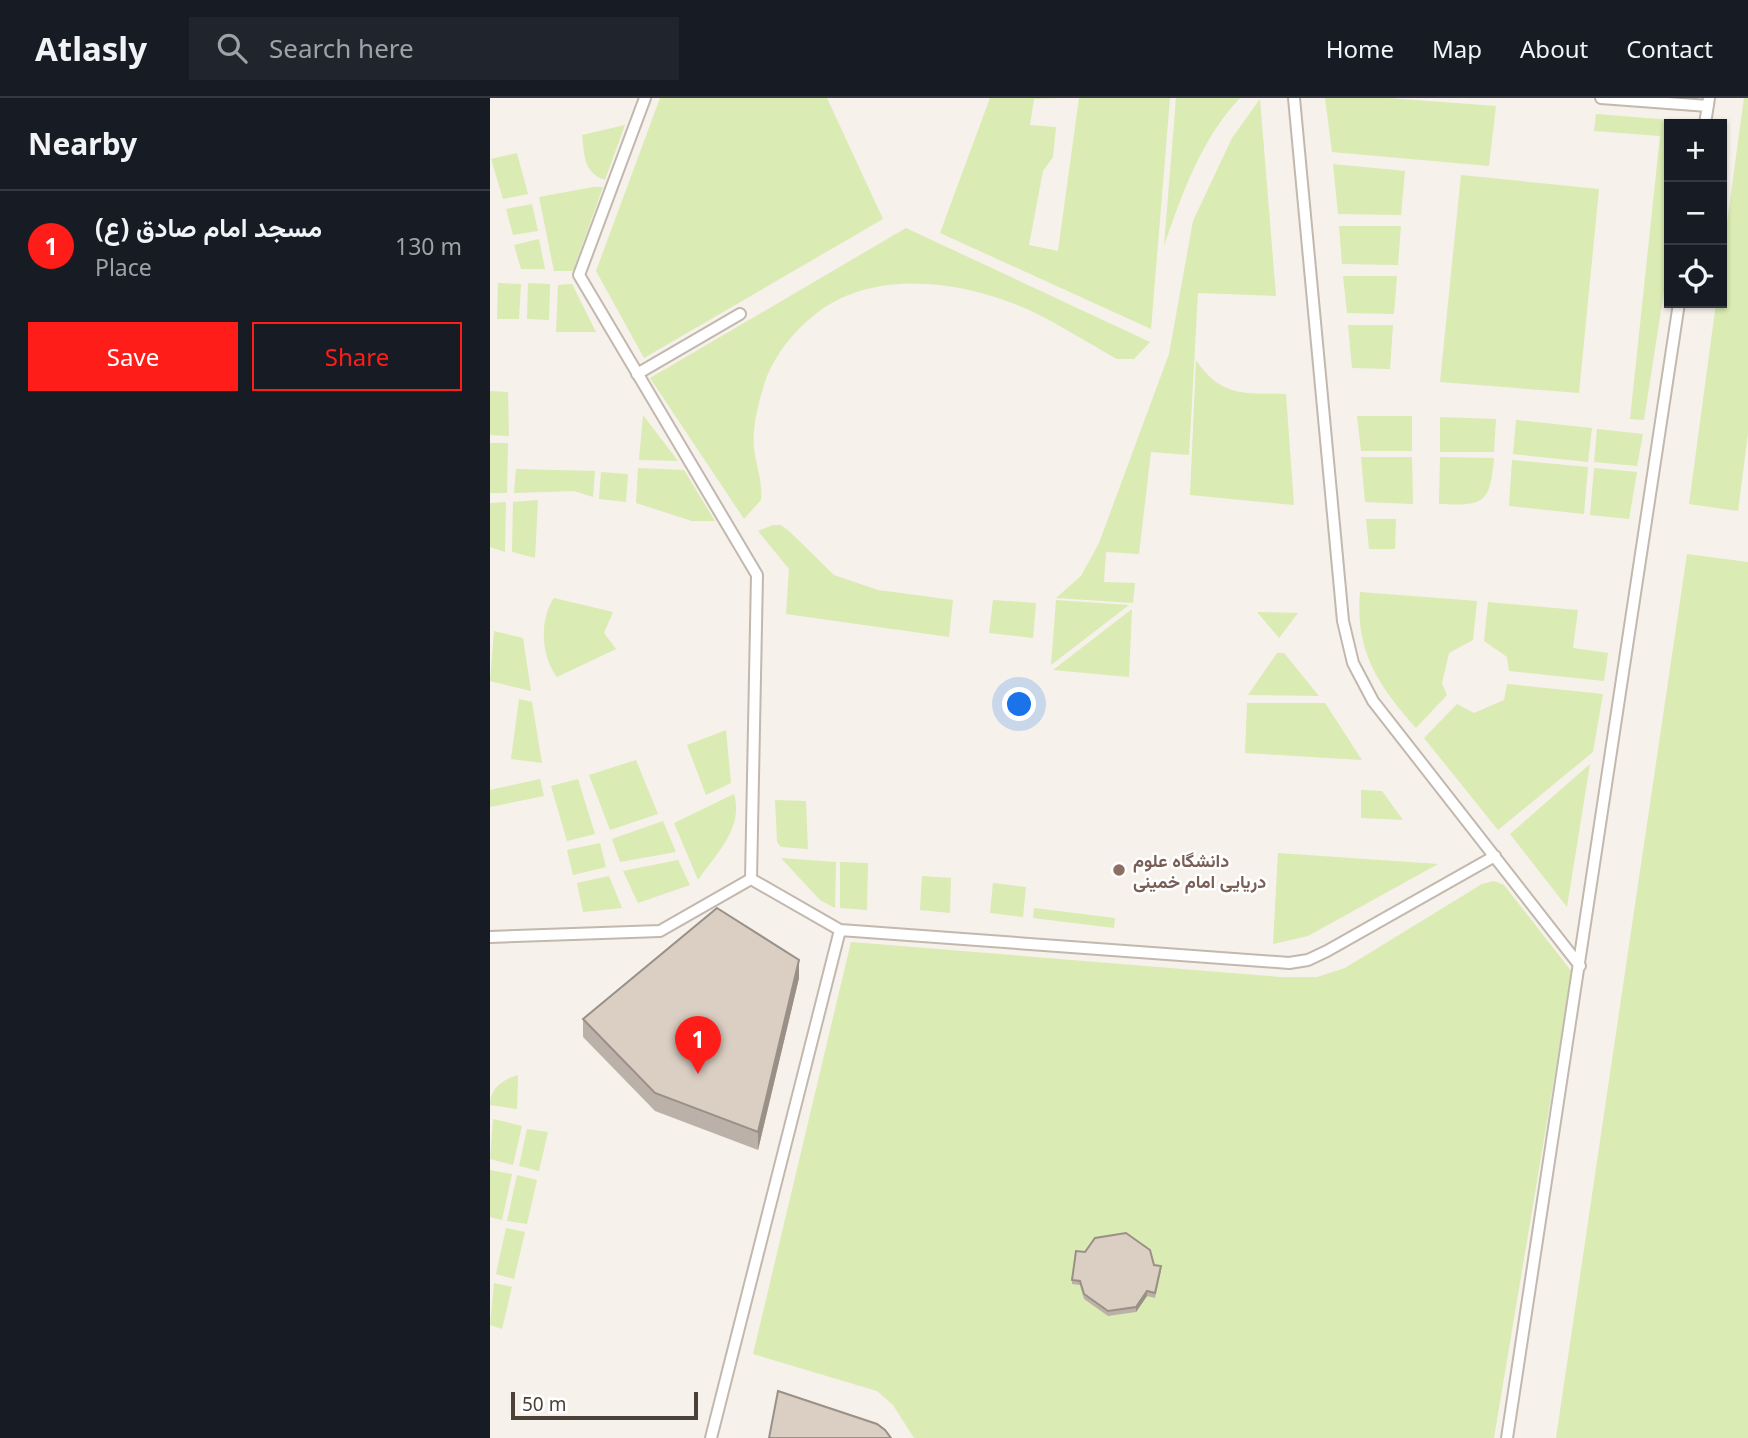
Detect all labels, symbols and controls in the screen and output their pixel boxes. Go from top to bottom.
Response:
search box [189,17,679,80]
text: Atlasly [35,26,147,71]
icon: search [213,29,251,67]
text: Search here [269,30,414,66]
text: Home [1326,32,1394,65]
text: Map [1432,32,1482,65]
text: About [1520,32,1588,65]
text: Contact [1626,32,1713,65]
map controls [1664,119,1727,308]
button: + [1664,119,1727,182]
text: Nearby [28,123,137,164]
button: − [1664,182,1727,245]
text: مسجد امام صادق (ع) [95,209,322,245]
text: 1 [44,230,58,262]
text: 130 m [395,230,462,262]
button: locate [1664,245,1727,308]
text: Place [95,251,152,283]
button: Save [28,322,238,391]
button: Share [252,322,462,391]
your location [1002,687,1036,721]
place label: دانشگاه علوم دریایی امام خمینی [1133,848,1266,894]
marker: دانشگاه علوم دریایی امام خمینی [1111,862,1127,878]
pin: 1 [675,1016,721,1074]
scale bar [511,1389,698,1421]
text: 50 m [522,1391,566,1417]

